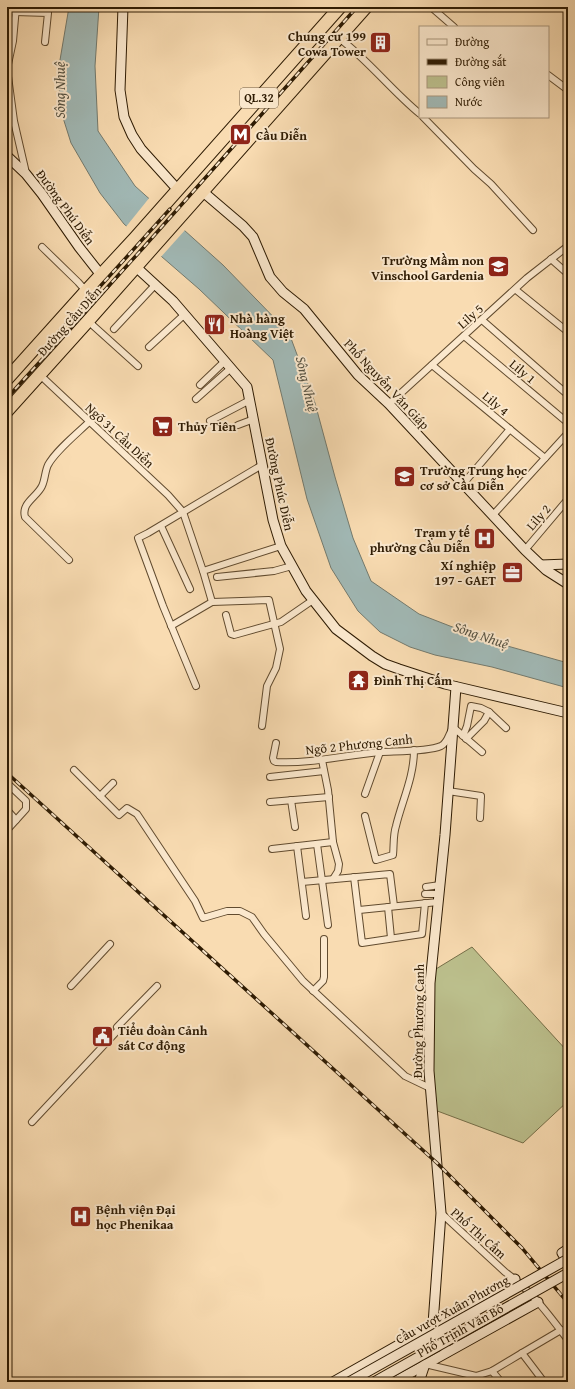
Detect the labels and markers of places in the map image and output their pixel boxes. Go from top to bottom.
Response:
place label: Chung cư 199 Cowa Tower [288,27,366,61]
building icon: Chung cư 199 Cowa Tower [368,30,394,56]
metro station icon: Cầu Diễn [227,122,253,148]
place label: Cầu Diễn [256,126,307,145]
place label: Trường Mầm non Vinschool Gardenia [371,251,484,285]
school or university icon: Trường Mầm non Vinschool Gardenia [486,254,512,280]
place label: Nhà hàng Hoàng Việt [230,309,294,343]
restaurant icon: Nhà hàng Hoàng Việt [202,312,228,338]
supermarket icon: Thủy Tiên [150,413,176,439]
place label: Thủy Tiên [178,417,236,436]
place label: Trường Trung học cơ sở Cầu Diễn [420,461,527,495]
school or university icon: Trường Trung học cơ sở Cầu Diễn [392,464,418,490]
place label: Trạm y tế phường Cầu Diễn [370,523,470,557]
hospital icon: Trạm y tế phường Cầu Diễn [472,526,498,552]
place label: Xí nghiệp 197 - GAET [435,556,497,590]
office icon: Xí nghiệp 197 - GAET [499,559,525,585]
temple icon: Đình Thị Cấm [345,667,371,693]
place label: Đình Thị Cấm [374,671,453,690]
place label: Tiểu đoàn Cảnh sát Cơ động [118,1021,208,1055]
public building icon: Tiểu đoàn Cảnh sát Cơ động [89,1024,115,1050]
place label: Bệnh viện Đại học Phenikaa [96,1200,175,1234]
hospital icon: Bệnh viện Đại học Phenikaa [68,1203,94,1229]

